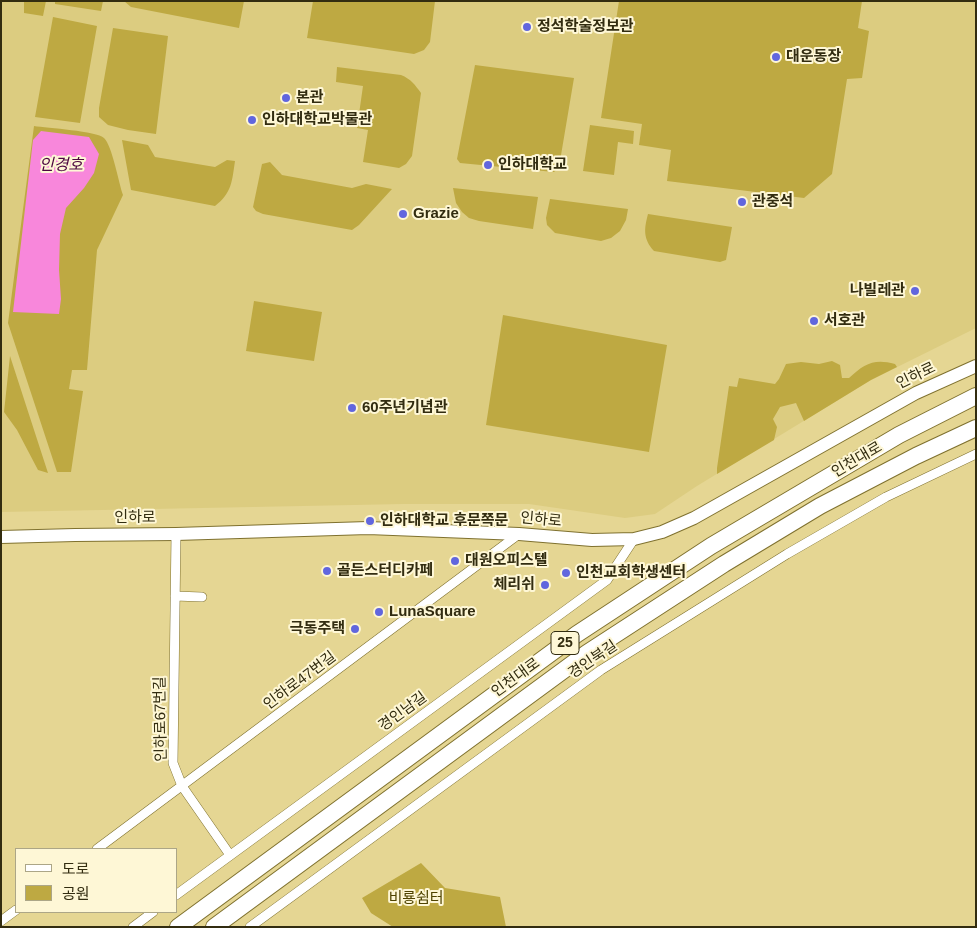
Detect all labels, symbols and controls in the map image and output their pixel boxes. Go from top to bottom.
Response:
place label: 정석학술정보관 [537,18,634,36]
marker: 정석학술정보관 [521,21,533,33]
place label: 대운동장 [786,48,841,66]
marker: 대운동장 [770,51,782,63]
place label: 본관 [296,89,324,107]
marker: 본관 [280,92,292,104]
place label: 인하대학교박물관 [262,111,372,129]
marker: 인하대학교박물관 [246,114,258,126]
water label: 인경호 [39,156,83,176]
place label: 인하대학교 [498,156,567,174]
marker: 인하대학교 [482,159,494,171]
place label: 관중석 [752,193,793,211]
marker: 관중석 [736,196,748,208]
place label: Grazie [413,205,459,223]
marker: Grazie [397,208,409,220]
place label: 나빌레관 [850,282,905,300]
marker: 나빌레관 [909,285,921,297]
place label: 서호관 [824,312,865,330]
marker: 서호관 [808,315,820,327]
street label: 인하로 [893,359,939,393]
place label: 60주년기념관 [362,399,448,417]
marker: 60주년기념관 [346,402,358,414]
street label: 인천대로 [829,438,885,482]
street label: 인하로 [114,509,156,527]
street label: 인하로 [520,509,562,531]
place label: 인하대학교 후문쪽문 [380,512,508,530]
marker: 인하대학교 후문쪽문 [364,515,376,527]
place label: 대원오피스텔 [465,552,548,570]
marker: 대원오피스텔 [449,555,461,567]
place label: 골든스터디카페 [337,562,434,580]
place label: 인천교회학생센터 [576,564,686,582]
marker: 골든스터디카페 [321,565,333,577]
marker: 인천교회학생센터 [560,567,572,579]
place label: 체리쉬 [494,576,535,594]
marker: 체리쉬 [539,579,551,591]
place label: LunaSquare [389,603,476,621]
marker: LunaSquare [373,606,385,618]
place label: 극동주택 [290,620,345,638]
marker: 극동주택 [349,623,361,635]
road number: 25 [551,632,579,654]
street label: 경인북길 [565,637,621,683]
street label: 인하로47번길 [260,648,340,714]
street label: 인천대로 [488,654,544,702]
street label: 인하로67번길 [151,676,171,762]
street label: 경인남길 [375,688,431,736]
legend [15,848,178,913]
text: 도로 [62,860,90,877]
text: 공원 [62,885,90,902]
park label: 비룡쉼터 [388,890,444,908]

